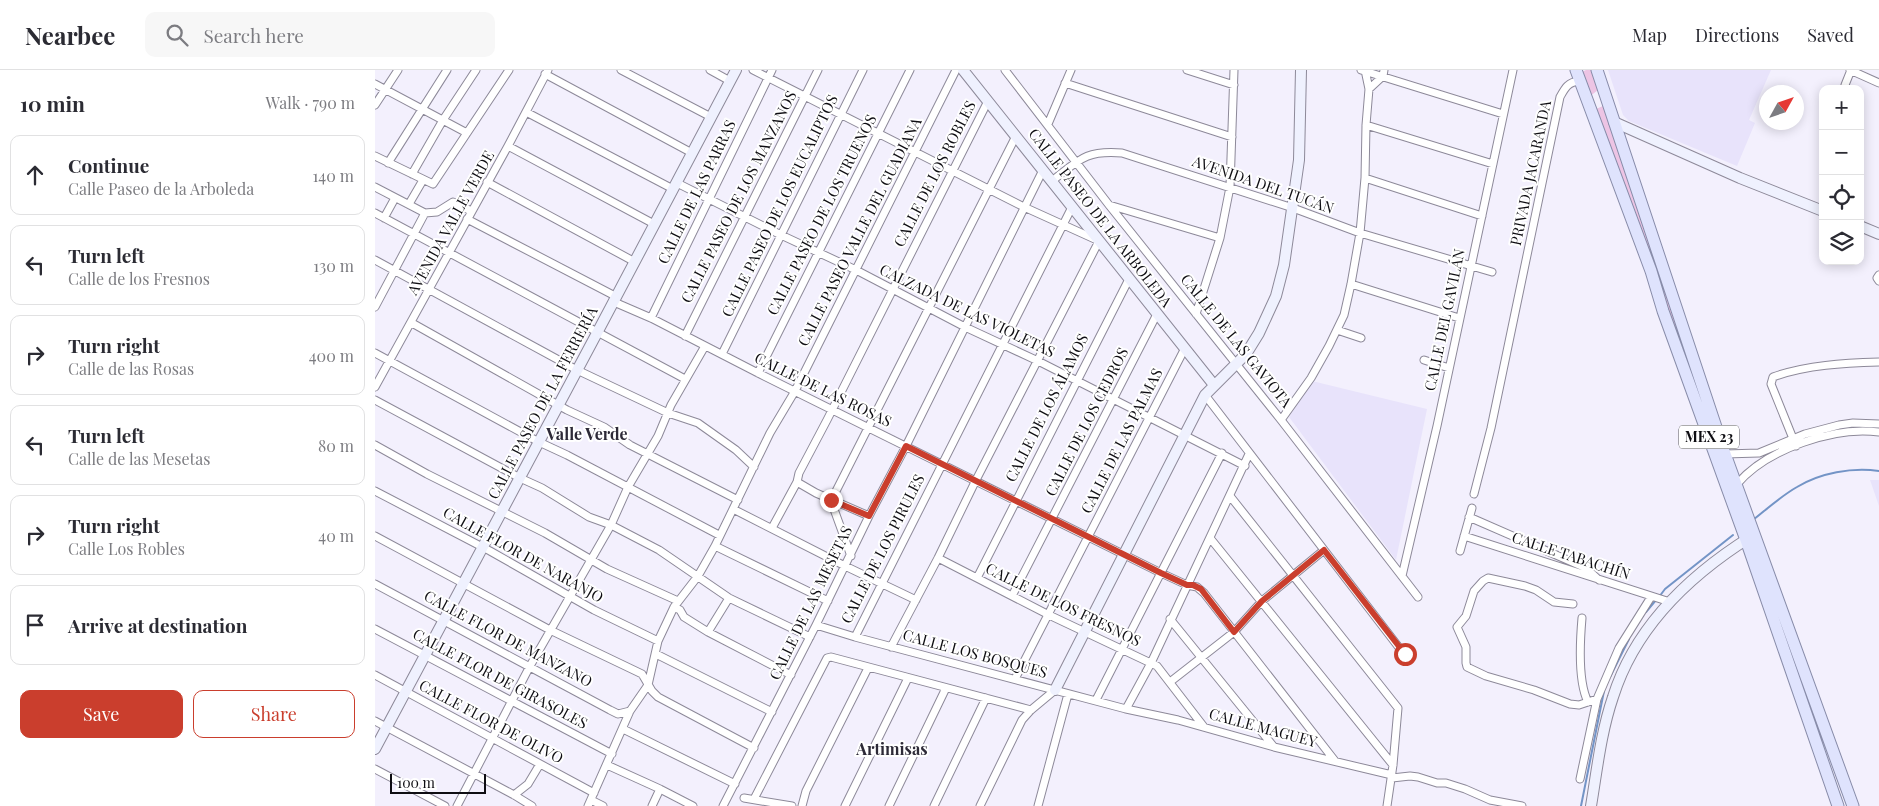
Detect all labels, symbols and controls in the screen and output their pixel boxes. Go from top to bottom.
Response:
search box [145,12,495,57]
text: Nearbee [25,19,115,51]
icon: search [163,21,191,49]
text: Search here [203,22,304,48]
text: Map [1632,23,1667,47]
text: Directions [1695,23,1779,47]
text: Saved [1807,23,1854,47]
north arrow [1759,85,1804,130]
map controls [1819,85,1864,265]
button: + [1819,85,1864,130]
street label: CALLE PASEO DE LOS MANZANOS [676,87,800,306]
text: 10 min [20,89,85,117]
street label: CALLE PASEO DE LOS EUCALIPTOS [716,91,842,320]
text: Walk · 790 m [266,92,355,113]
street label: CALLE DE LOS ROBLES [889,97,980,250]
street label: PRIVADA JACARANDA [1505,98,1555,247]
street label: CALLE PASEO DE LOS TRUENOS [762,111,881,318]
street label: CALLE PASEO VALLE DEL GUADIANA [793,113,926,349]
street label: CALLE DE LAS PARRAS [652,116,740,267]
street label: CALLE PASEO DE LA ARBOLEDA [1025,124,1177,311]
button: − [1819,130,1864,175]
street label: AVENIDA VALLE VERDE [402,147,498,299]
street label: AVENIDA DEL TUCÁN [1189,150,1337,218]
text: Continue [68,152,149,178]
icon: ahead [21,161,49,189]
text: 140 m [312,165,354,186]
button: locate [1819,175,1864,220]
text: Calle Paseo de la Arboleda [68,178,254,199]
button: layers [1819,220,1864,265]
text: Turn left [68,242,145,268]
street label: CALLE DEL GAVILÁN [1419,247,1469,393]
icon: left [21,251,49,279]
text: 130 m [313,255,354,276]
street label: CALZADA DE LAS VIOLETAS [876,259,1058,361]
text: Calle de los Fresnos [68,268,210,289]
street label: CALLE DE LAS GAVIOTA [1177,269,1297,412]
street label: CALLE PASEO DE LA FERRERÍA [483,302,602,502]
street label: CALLE DE LOS ÁLAMOS [1000,330,1092,485]
text: Turn right [68,332,160,358]
icon: right [21,341,49,369]
street label: CALLE DE LOS CEDROS [1040,344,1132,499]
text: 400 m [309,345,354,366]
street label: CALLE DE LAS ROSAS [752,347,895,431]
text: Calle de las Rosas [68,358,194,379]
street label: CALLE DE LAS PALMAS [1076,365,1166,517]
text: Turn left [68,422,145,448]
district label: Valle Verde [545,423,628,444]
road number: MEX 23 [1679,426,1739,448]
icon: left [21,431,49,459]
text: 80 m [318,435,354,456]
text: Calle de las Mesetas [68,448,210,469]
street label: CALLE DE LOS PIRULES [836,470,928,627]
route end [820,489,843,512]
street label: CALLE FLOR DE NARANJO [440,502,607,607]
text: Turn right [68,512,160,538]
icon: right [21,521,49,549]
street label: CALLE DE LAS MESETAS [764,522,856,683]
text: 40 m [318,525,354,546]
street label: CALLE TABACHÍN [1510,526,1633,584]
text: Calle Los Robles [68,538,185,559]
street label: CALLE DE LOS FRESNOS [982,558,1144,650]
street label: CALLE FLOR DE MANZANO [421,585,596,691]
icon: arrive [21,611,49,639]
text: Arrive at destination [68,612,248,638]
street label: CALLE FLOR DE GIRASOLES [410,623,591,733]
street label: CALLE LOS BOSQUES [901,624,1050,682]
route start [1394,643,1417,666]
street label: CALLE FLOR DE OLIVO [416,675,567,768]
button: Save [20,690,183,738]
button: Share [193,690,355,738]
street label: CALLE MAGUEY [1207,703,1320,751]
district label: Artimisas [855,738,928,759]
scale bar [390,771,486,794]
text: 100 m [397,773,435,792]

